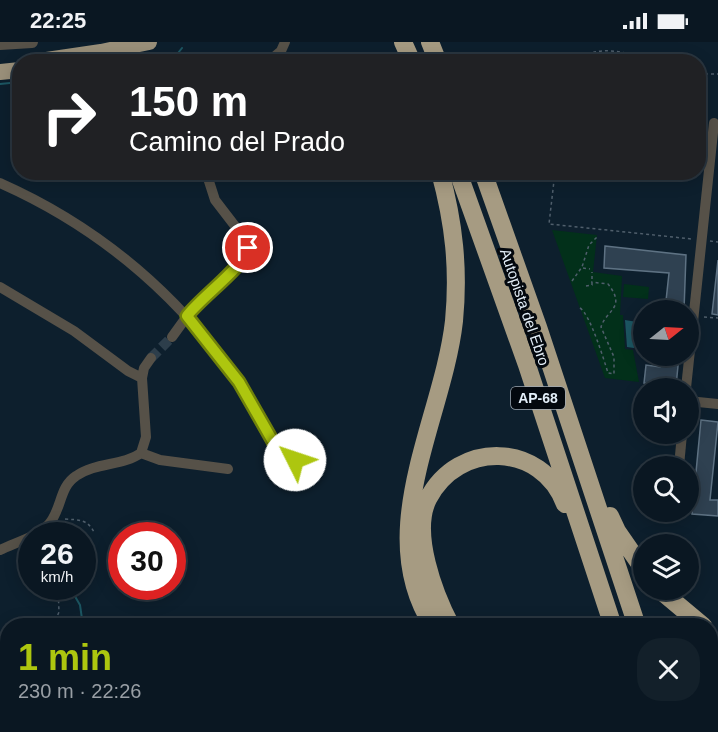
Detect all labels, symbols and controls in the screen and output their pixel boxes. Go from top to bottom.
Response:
text: 22:25 [30,8,86,33]
icon: right [30,78,108,156]
text: 150 m [129,78,248,125]
text: Camino del Prado [129,127,345,157]
pin [222,222,273,273]
icon: arrive [231,231,264,264]
street label: Autopista del Ebro [497,246,553,368]
north arrow [633,300,699,366]
map controls [633,300,699,600]
button: sound [633,378,699,444]
road number: AP-68 [511,387,565,409]
position arrow [263,428,327,492]
button: search [633,456,699,522]
speed limit sign: 30 [108,522,186,600]
button: layers [633,534,699,600]
text: 26 [40,537,74,570]
text: km/h [41,568,73,585]
text: 1 min [18,637,112,678]
button: close [637,638,700,701]
text: 230 m · 22:26 [18,680,141,702]

